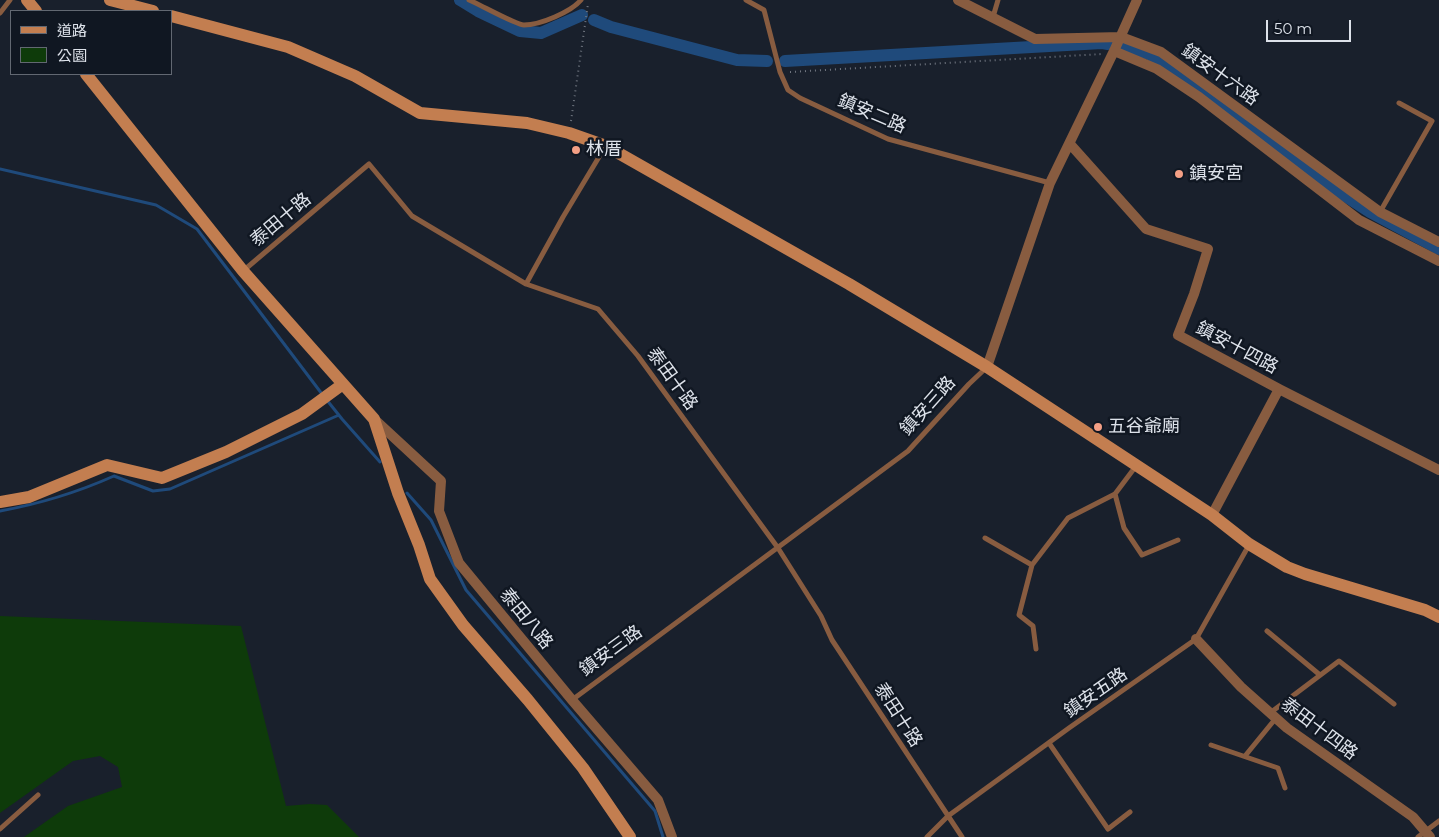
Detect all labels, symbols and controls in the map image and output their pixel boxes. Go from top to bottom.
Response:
legend [10,10,172,75]
scale bar [1269,10,1354,42]
text: 50 m [1274,19,1312,38]
text: 道路 [57,21,87,40]
street label: 鎮安十六路 [1177,40,1263,110]
text: 公園 [57,46,87,65]
street label: 鎮安二路 [835,90,909,138]
place label: 林厝 [586,139,622,161]
marker: 林厝 [570,144,582,156]
place label: 鎮安宮 [1189,163,1243,185]
marker: 鎮安宮 [1173,168,1185,180]
street label: 泰田十路 [246,189,316,251]
street label: 鎮安十四路 [1192,317,1282,379]
street label: 泰田十路 [642,344,702,414]
street label: 鎮安三路 [896,372,960,440]
place label: 五谷爺廟 [1108,416,1180,438]
marker: 五谷爺廟 [1092,421,1104,433]
street label: 泰田八路 [495,584,557,654]
street label: 鎮安三路 [576,621,646,681]
street label: 鎮安五路 [1060,664,1132,722]
street label: 泰田十路 [869,679,927,751]
street label: 泰田十四路 [1277,693,1361,765]

